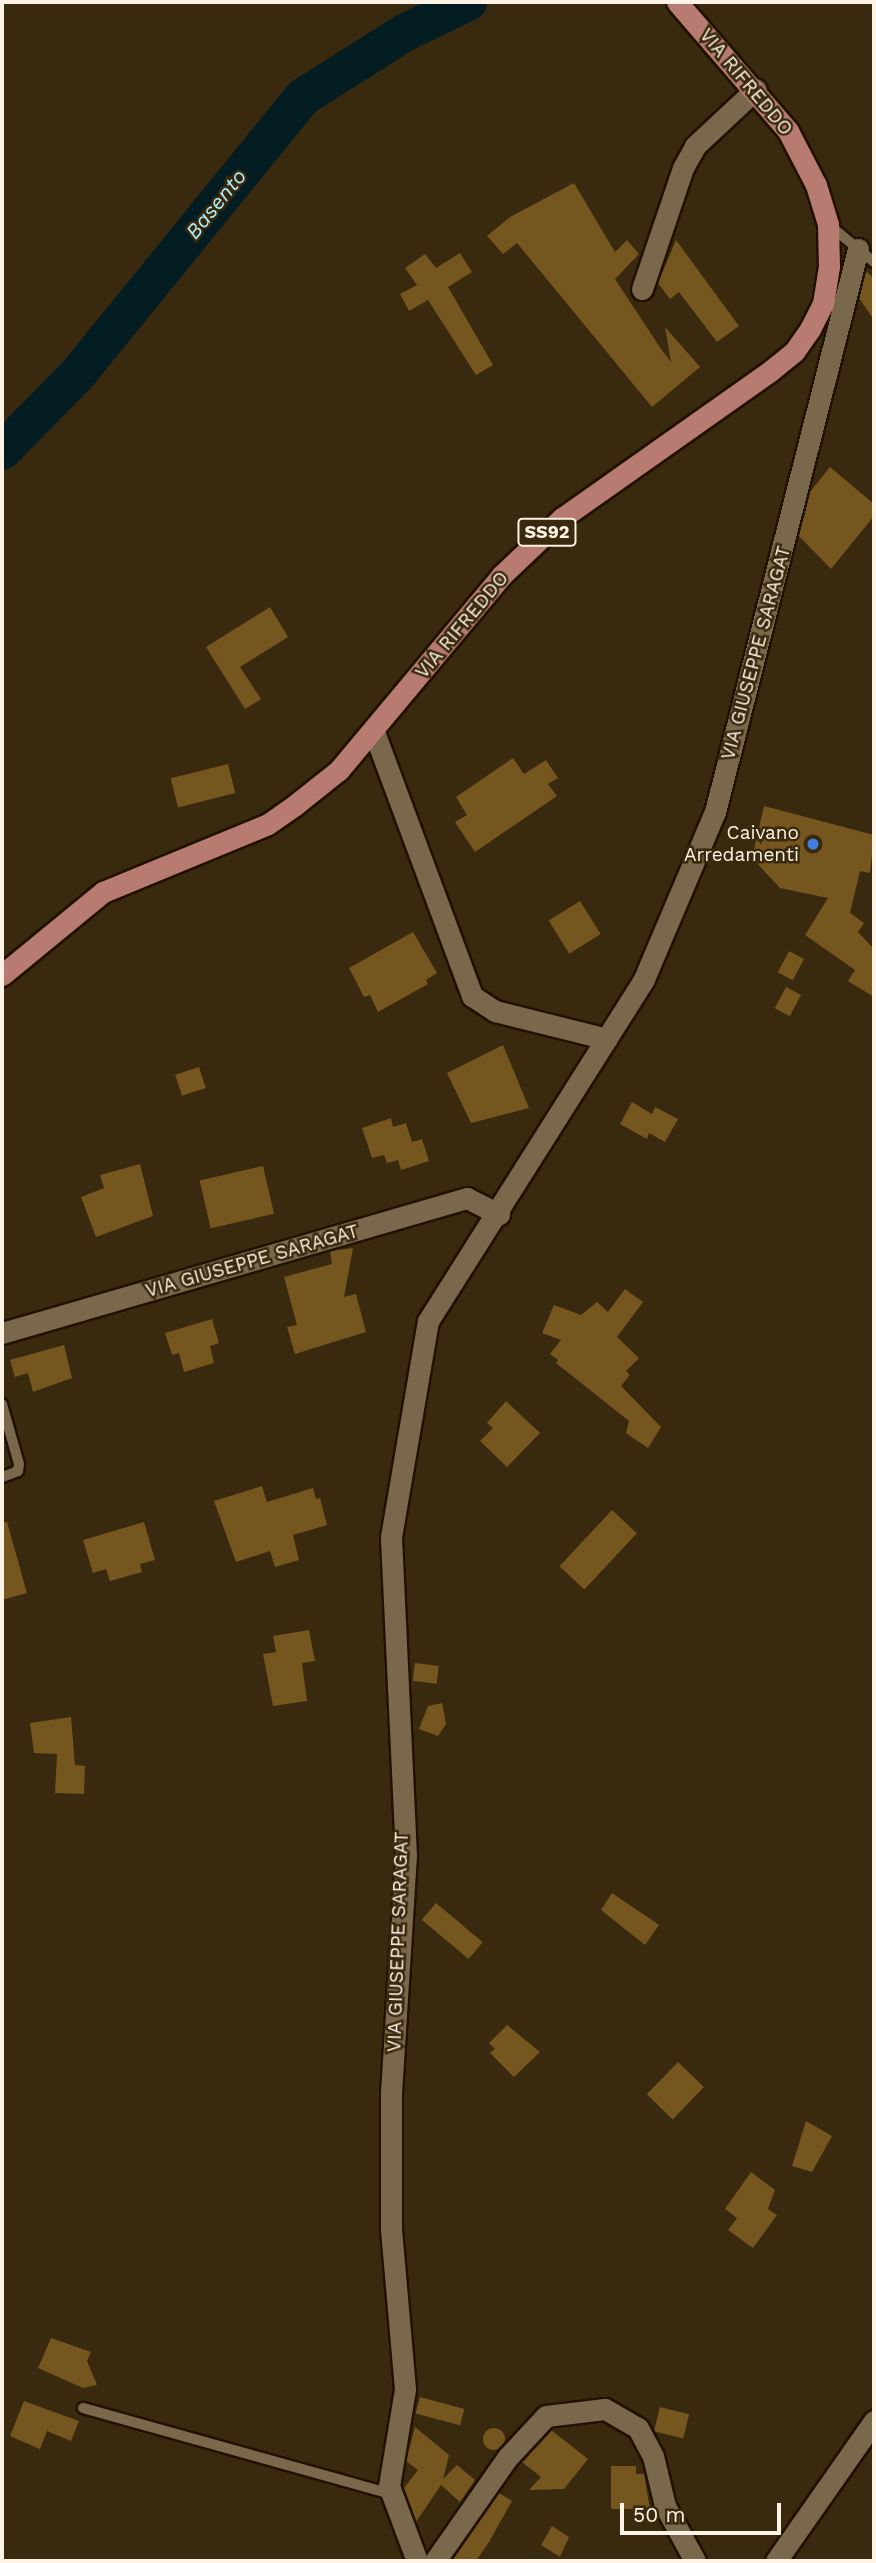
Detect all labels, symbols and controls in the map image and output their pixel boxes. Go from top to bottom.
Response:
street label: VIA RIFREDDO [694,24,798,140]
water label: Basento [180,164,252,244]
road number: SS92 [517,518,577,546]
street label: VIA GIUSEPPE SARAGAT [716,543,796,763]
street label: VIA RIFREDDO [410,567,514,683]
place label: Caivano Arredamenti [684,822,799,866]
marker: Caivano Arredamenti [805,836,821,852]
street label: VIA GIUSEPPE SARAGAT [143,1220,361,1302]
street label: VIA GIUSEPPE SARAGAT [383,1831,413,2053]
scale bar [624,2490,785,2534]
text: 50 m [633,2502,685,2527]

